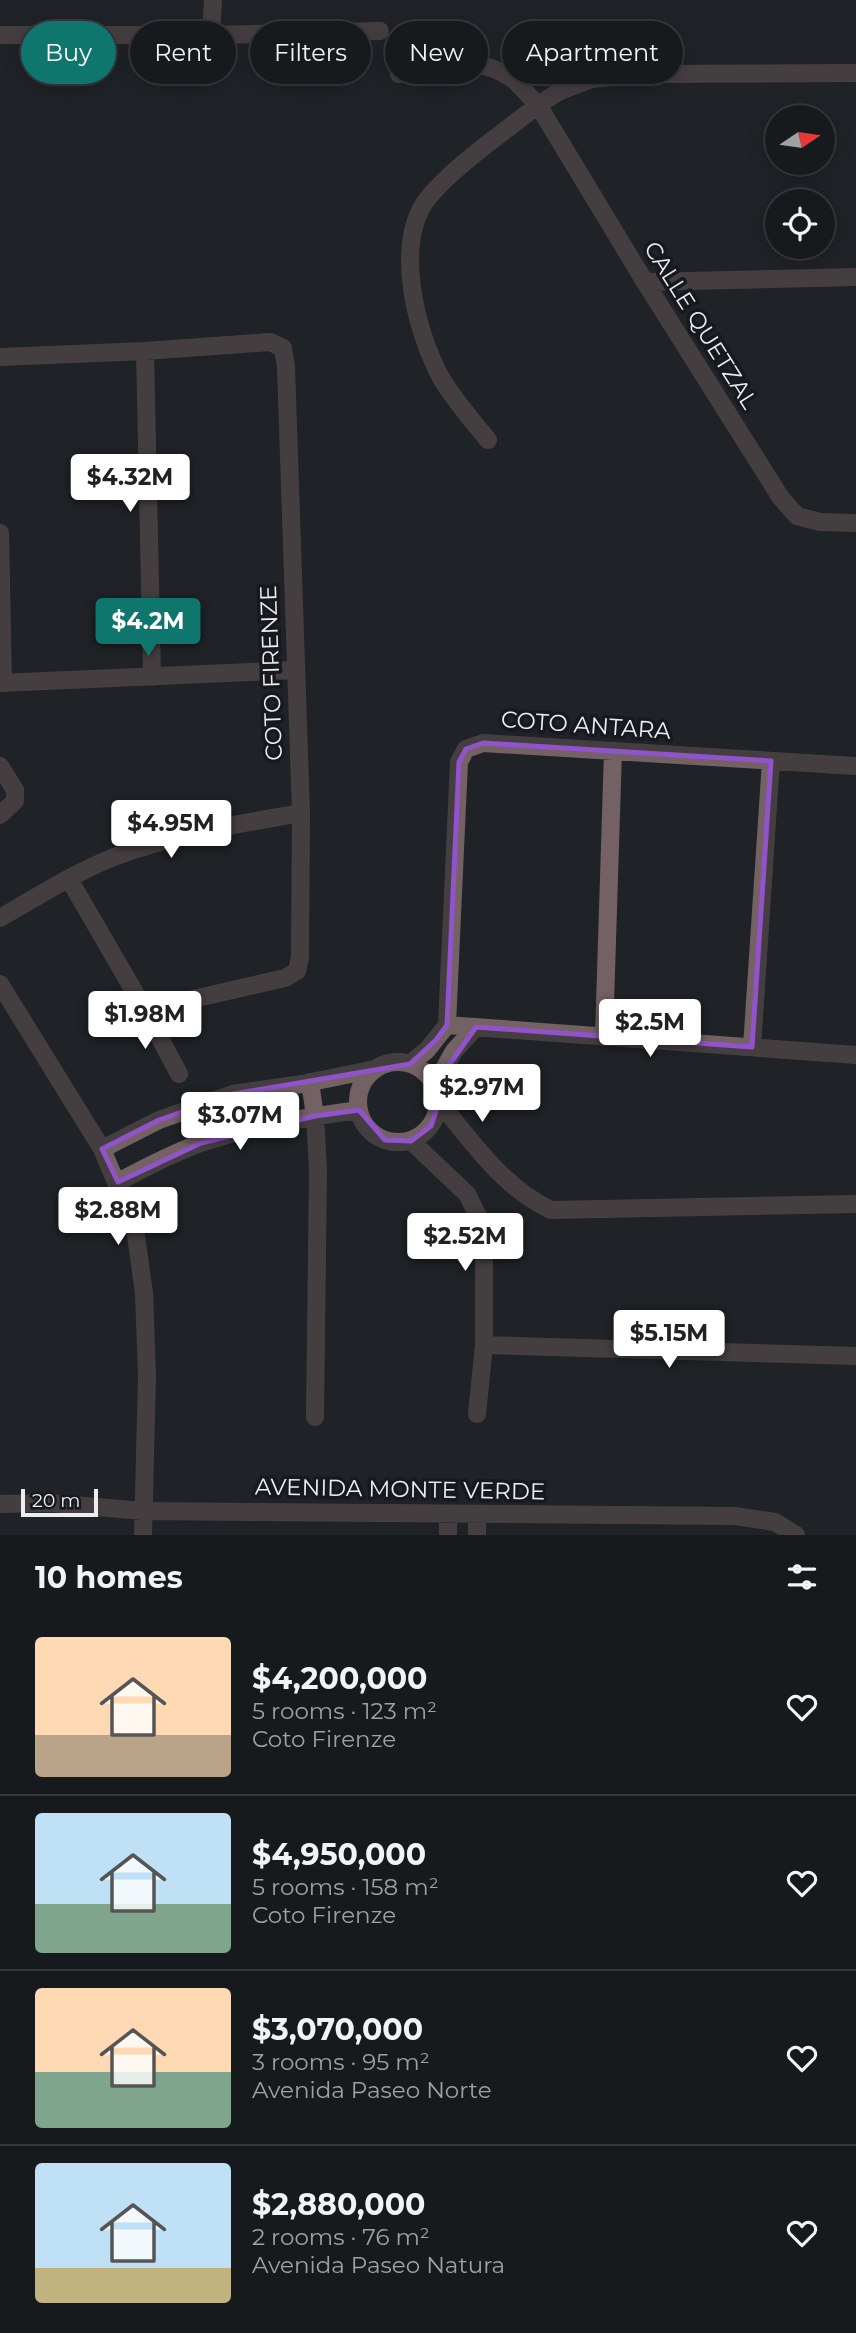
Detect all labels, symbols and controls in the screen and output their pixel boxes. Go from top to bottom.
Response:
chip: Buy [21,21,116,84]
chip: Rent [130,21,236,84]
chip: Filters [250,21,371,84]
chip: New [385,21,488,84]
chip: Apartment [502,21,683,84]
north arrow [765,105,835,175]
map controls [765,105,835,259]
button: locate [765,189,835,259]
street label: CALLE QUETZAL [638,236,764,414]
pin: $4.32M [73,454,187,514]
text: $4.32M [87,463,173,491]
street label: COTO FIRENZE [254,585,288,761]
pin: $4.2M [99,598,197,658]
text: $4.2M [111,607,185,635]
street label: COTO ANTARA [500,705,672,745]
pin: $4.95M [114,800,228,860]
text: $4.95M [127,809,215,837]
pin: $1.98M [88,992,202,1051]
text: $1.98M [104,1000,186,1028]
pin: $2.5M [601,1000,699,1059]
text: $2.5M [615,1008,685,1036]
pin: $2.97M [425,1064,539,1124]
text: $2.97M [439,1073,525,1101]
pin: $3.07M [183,1092,297,1152]
text: $3.07M [197,1101,283,1129]
pin: $2.88M [61,1188,175,1247]
text: $2.88M [74,1196,162,1224]
pin: $2.52M [408,1214,522,1273]
text: $2.52M [423,1222,507,1250]
pin: $5.15M [612,1310,726,1370]
text: $5.15M [630,1319,708,1347]
street label: AVENIDA MONTE VERDE [255,1472,545,1506]
scale bar [21,1486,98,1518]
text: 20 m [32,1489,80,1512]
icon: filters [783,1558,821,1596]
text: 10 homes [35,1559,183,1596]
text: $4,200,000 [252,1660,428,1697]
icon: home [91,1665,175,1749]
icon: heart [783,1688,821,1726]
text: 5 rooms · 123 m² [252,1697,437,1725]
text: Coto Firenze [252,1725,396,1753]
text: $4,950,000 [252,1836,426,1873]
icon: home [91,1841,175,1925]
icon: heart [783,1864,821,1902]
text: 5 rooms · 158 m² [252,1873,439,1901]
text: Coto Firenze [252,1901,396,1929]
text: $3,070,000 [252,2011,423,2048]
icon: home [91,2016,175,2100]
icon: heart [783,2039,821,2077]
text: 3 rooms · 95 m² [252,2048,430,2076]
text: Avenida Paseo Norte [252,2076,492,2104]
text: $2,880,000 [252,2186,425,2223]
icon: home [91,2191,175,2275]
icon: heart [783,2214,821,2252]
text: 2 rooms · 76 m² [252,2223,430,2251]
text: Avenida Paseo Natura [252,2251,505,2279]

